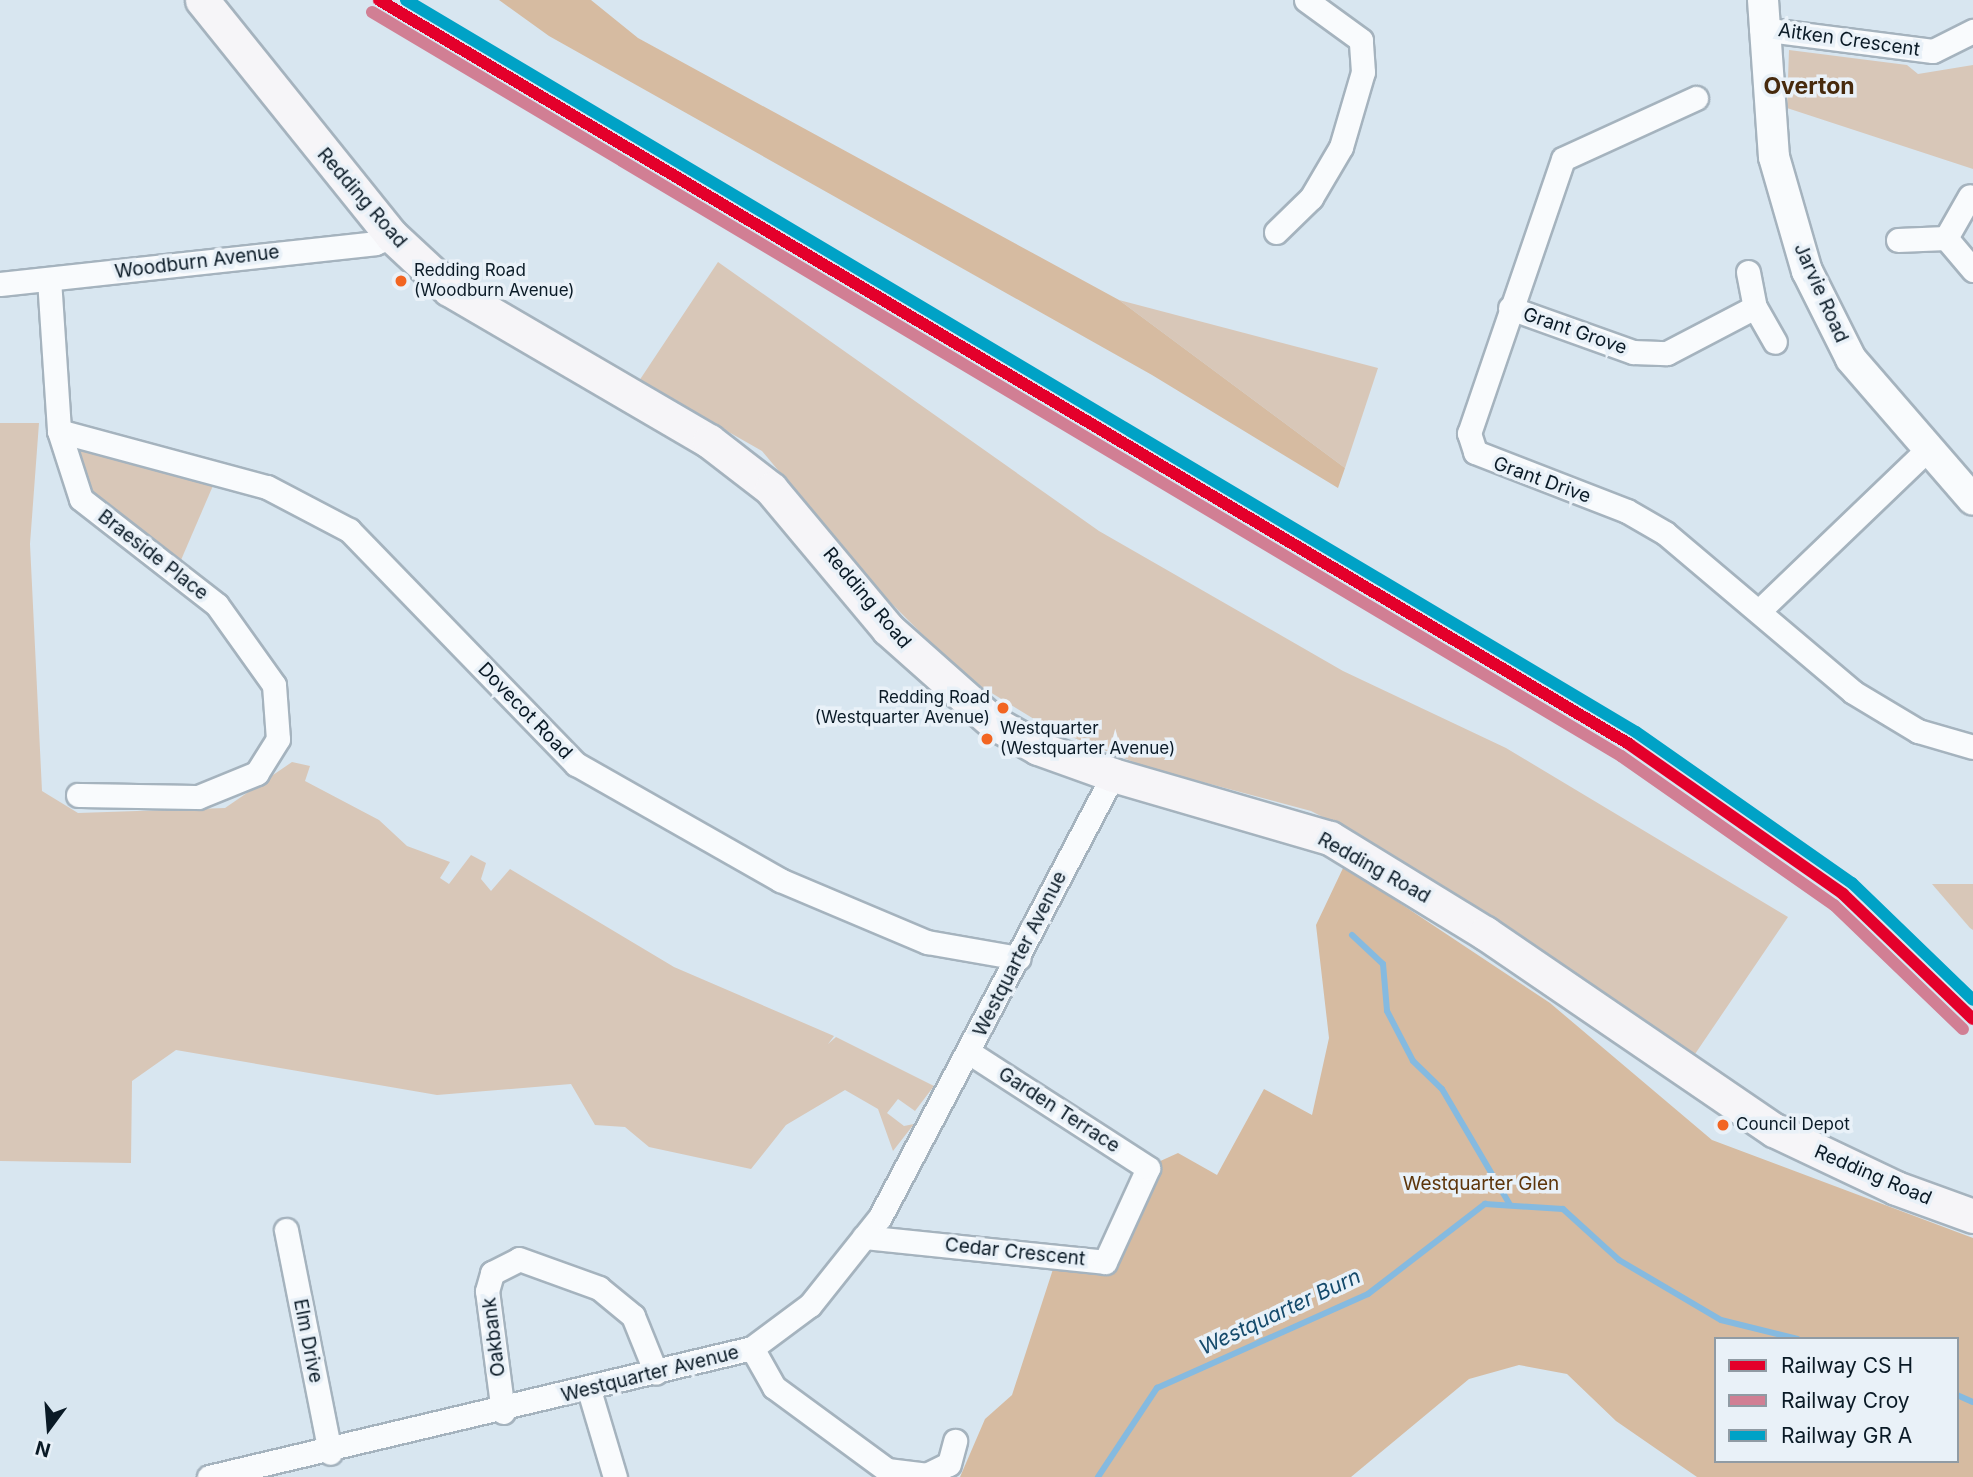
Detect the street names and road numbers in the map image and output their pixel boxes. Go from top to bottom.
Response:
street label: Aitken Crescent [1777,19,1921,61]
street label: Redding Road [312,143,412,253]
street label: Jarvie Road [1789,240,1853,346]
street label: Woodburn Avenue [113,241,281,283]
street label: Grant Grove [1520,303,1630,359]
street label: Grant Drive [1490,452,1594,508]
street label: Braeside Place [93,505,213,605]
street label: Redding Road [818,543,916,653]
street label: Dovecot Road [473,658,577,764]
street label: Redding Road [1314,828,1434,908]
street label: Westquarter Avenue [968,868,1072,1040]
street label: Garden Terrace [994,1062,1124,1158]
street label: Redding Road [1811,1140,1935,1210]
street label: Cedar Crescent [944,1233,1086,1271]
street label: Oakbank [478,1296,510,1378]
street label: Elm Drive [289,1297,327,1385]
street label: Westquarter Avenue [559,1341,741,1407]

